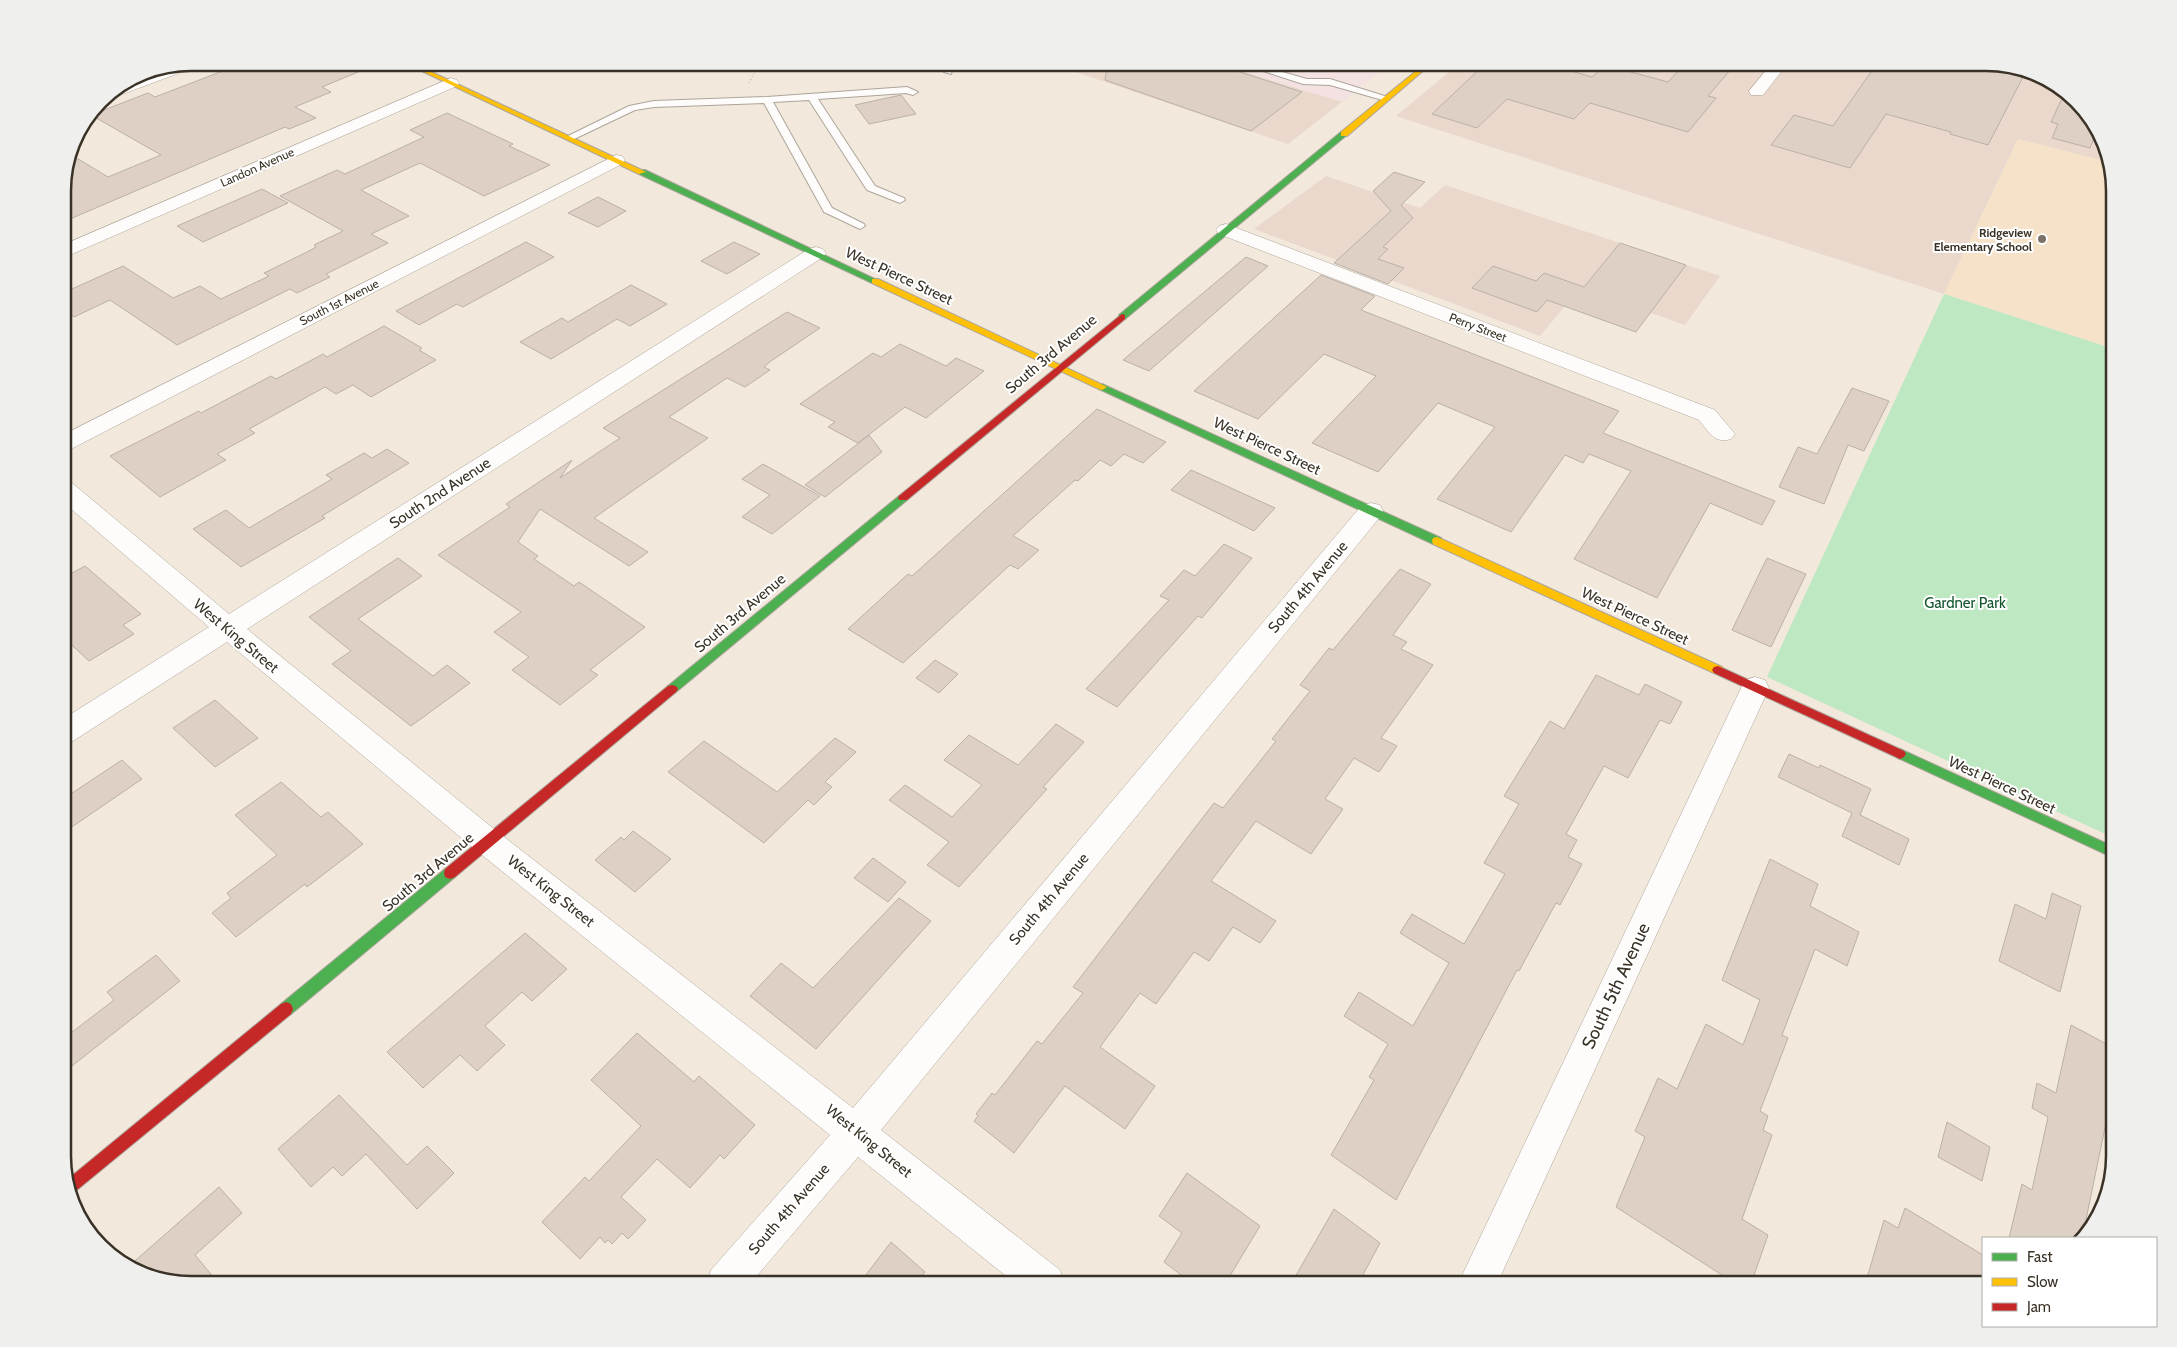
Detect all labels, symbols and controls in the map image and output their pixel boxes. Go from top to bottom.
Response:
street label: Landon Avenue [218,144,296,190]
place label: Ridgeview Elementary School [1934,225,2032,254]
marker: Ridgeview Elementary School [2036,233,2048,245]
street label: West Pierce Street [843,243,955,309]
street label: South 1st Avenue [297,276,381,328]
street label: Perry Street [1447,309,1509,345]
street label: South 3rd Avenue [1002,310,1100,397]
street label: West Pierce Street [1211,413,1323,479]
street label: South 2nd Avenue [386,453,494,532]
street label: South 4th Avenue [1264,537,1352,637]
street label: South 3rd Avenue [691,569,789,656]
street label: West Pierce Street [1579,583,1691,649]
park label: Gardner Park [1924,594,2006,612]
street label: West King Street [190,595,282,677]
street label: West Pierce Street [1946,752,2058,818]
street label: South 3rd Avenue [379,828,477,915]
street label: South 4th Avenue [1005,849,1093,949]
street label: West King Street [504,851,598,931]
street label: South 5th Avenue [1577,920,1655,1052]
street label: West King Street [822,1101,916,1181]
street label: South 4th Avenue [745,1160,833,1258]
legend [1982,1237,2157,1327]
text: Fast [2027,1248,2052,1266]
text: Slow [2027,1273,2058,1291]
text: Jam [2026,1298,2051,1316]

